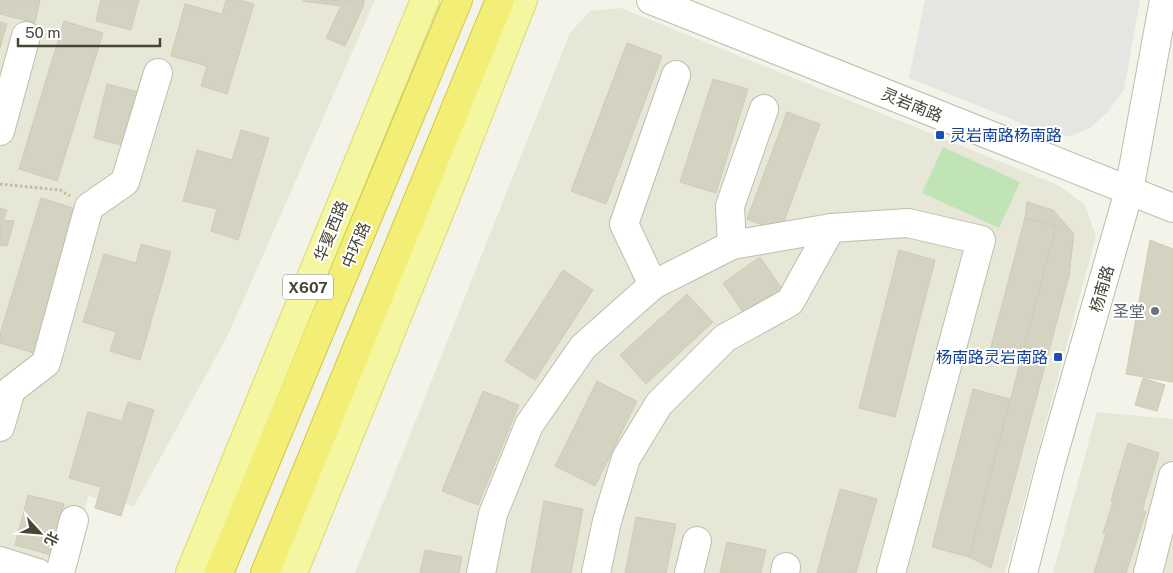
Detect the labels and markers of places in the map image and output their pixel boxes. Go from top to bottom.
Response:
place label: 灵岩南路杨南路 [950,126,1062,145]
marker: 灵岩南路杨南路 [934,129,946,141]
place label: 圣堂 [1113,302,1145,321]
marker: 圣堂 [1149,305,1161,317]
place label: 杨南路灵岩南路 [936,348,1048,367]
marker: 杨南路灵岩南路 [1052,351,1064,363]

